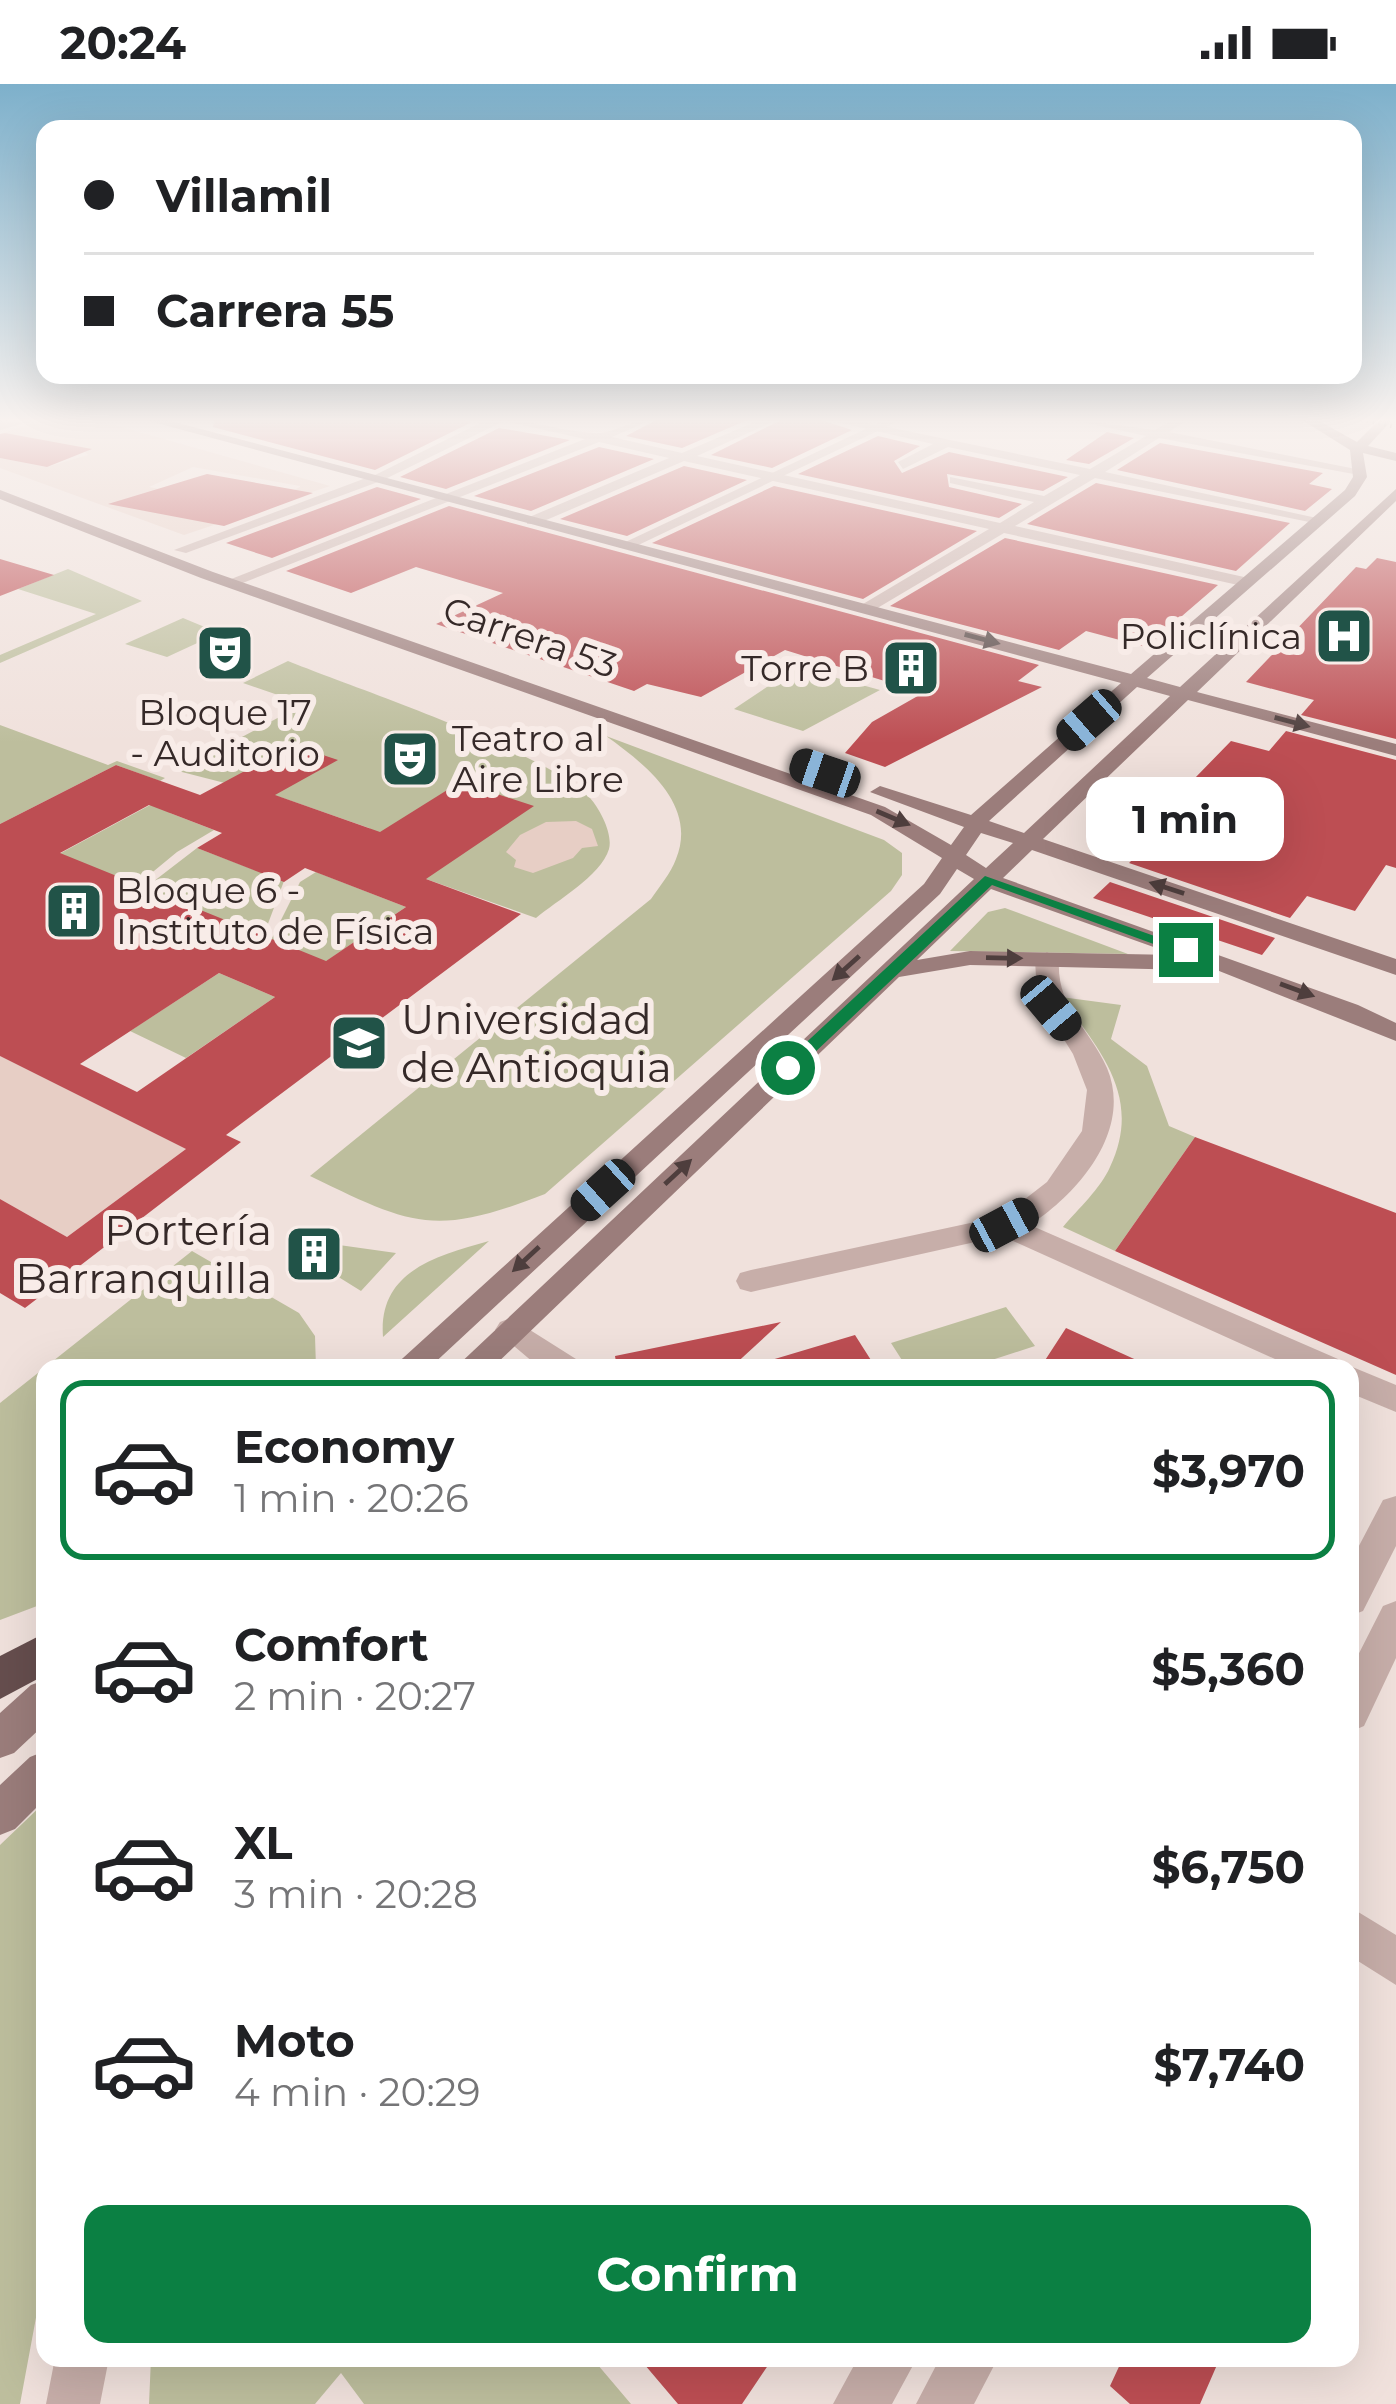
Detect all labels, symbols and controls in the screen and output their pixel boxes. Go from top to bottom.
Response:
text: 20:24 [60,15,186,70]
text: Villamil [156,168,332,223]
text: Carrera 55 [156,283,394,338]
street label: Carrera 53 [437,587,623,687]
hospital icon: Policlínica [1313,605,1375,667]
place label: Policlínica [1120,614,1302,658]
theatre icon: Bloque 17 - Auditorio [194,622,256,684]
one-way arrow [964,630,1001,649]
building icon: Torre B [880,637,942,699]
place label: Torre B [741,646,869,690]
car [1050,683,1128,757]
place label: Bloque 17 - Auditorio [130,690,320,775]
one-way arrow [1273,713,1310,732]
place label: Teatro al Aire Libre [452,716,624,801]
theatre icon: Teatro al Aire Libre [379,728,441,790]
car [785,744,865,802]
callout: 1 min [1087,776,1285,860]
text: 1 min [1132,795,1238,843]
one-way arrow [876,808,911,828]
place label: Bloque 6 - Instituto de Física [116,868,434,953]
one-way arrow [1148,877,1185,896]
building icon: Bloque 6 - Instituto de Física [43,880,105,942]
route end [1159,923,1213,977]
one-way arrow [986,949,1024,968]
one-way arrow [831,954,860,982]
car [1014,969,1088,1047]
one-way arrow [1280,981,1316,1000]
place label: Universidad de Antioquia [401,993,672,1093]
school or university icon: Universidad de Antioquia [328,1012,390,1074]
route start [761,1041,815,1095]
car [564,1153,642,1227]
one-way arrow [664,1159,693,1187]
car [964,1192,1044,1258]
place label: Portería Barranquilla [15,1204,272,1304]
building icon: Portería Barranquilla [283,1223,345,1285]
one-way arrow [512,1245,541,1273]
icon: car [90,1416,198,1524]
text: Economy [234,1419,454,1474]
text: $3,970 [1152,1443,1305,1498]
text: 1 min · 20:26 [234,1474,469,1522]
icon: car [90,1614,198,1722]
text: Comfort [234,1617,429,1672]
text: $5,360 [1151,1641,1305,1696]
text: 2 min · 20:27 [234,1672,476,1720]
icon: car [90,1812,198,1920]
text: XL [234,1815,292,1870]
text: $6,750 [1152,1839,1305,1894]
text: 3 min · 20:28 [234,1870,478,1918]
icon: car [90,2010,198,2118]
text: Moto [234,2013,355,2068]
text: $7,740 [1153,2037,1305,2092]
text: 4 min · 20:29 [234,2068,481,2116]
button: Confirm [84,2205,1311,2343]

